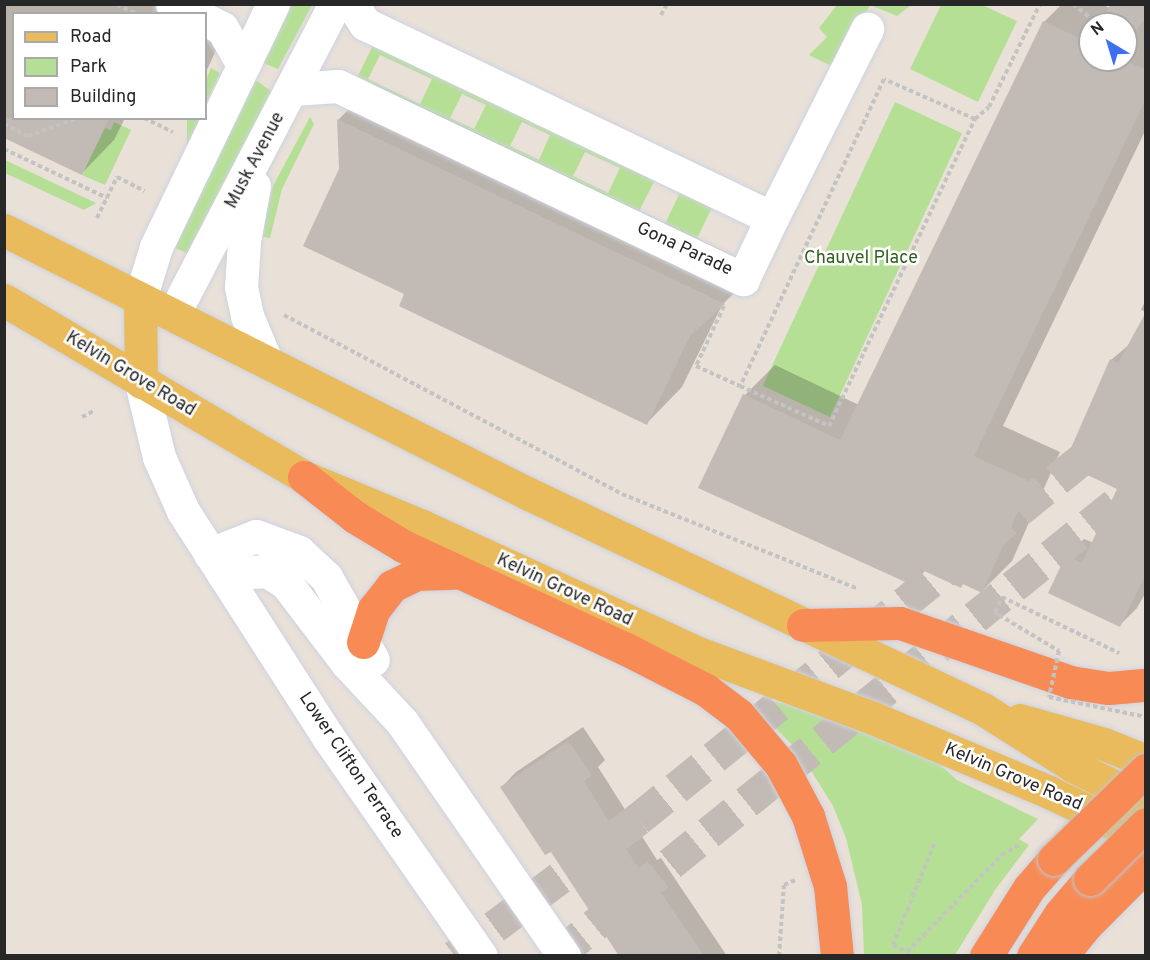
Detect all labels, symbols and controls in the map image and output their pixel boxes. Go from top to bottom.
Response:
legend [12,12,207,120]
north arrow [1078,12,1138,72]
text: N [1087,18,1109,41]
text: Road [70,26,112,49]
text: Park [70,56,107,79]
text: Building [70,86,136,109]
street label: Musk Avenue [221,109,291,213]
street label: Gona Parade [633,218,735,282]
park label: Chauvel Place [804,248,918,270]
street label: Kelvin Grove Road [61,328,199,422]
street label: Kelvin Grove Road [493,550,635,632]
street label: Lower Clifton Terrace [293,688,407,844]
street label: Kelvin Grove Road [941,739,1085,817]

